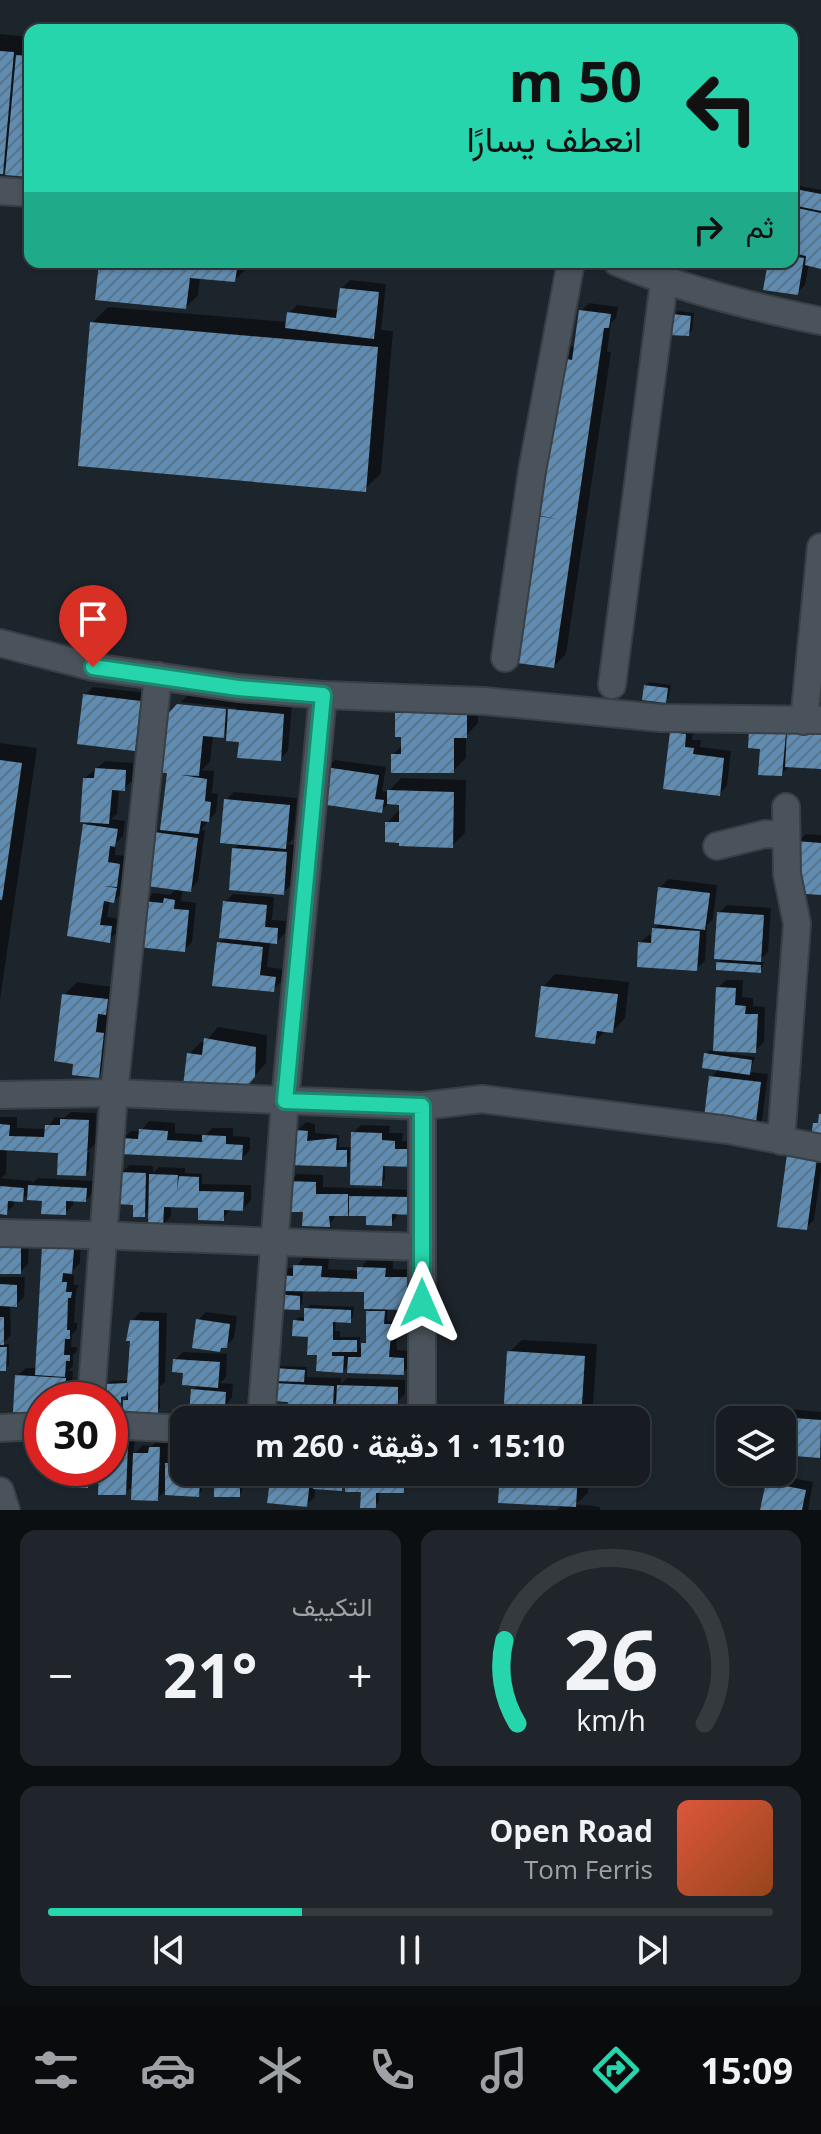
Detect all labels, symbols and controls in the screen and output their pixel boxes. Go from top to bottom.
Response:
text: 50 m [508,42,642,118]
icon: left [670,56,774,160]
text: انعطف يسارًا [466,114,642,163]
text: ثم [746,206,774,247]
icon: right [686,208,730,252]
pin [59,585,127,667]
icon: arrive [71,597,115,641]
position arrow [380,1261,464,1345]
speed limit sign: 30 [24,1382,128,1486]
map controls [716,1406,796,1486]
button: layers [716,1406,796,1486]
text: 15:10 · 1 دقيقة · 260 m [255,1425,565,1466]
text: التكييف [292,1588,373,1624]
text: 26 [563,1601,658,1714]
text: 21° [163,1634,257,1716]
text: − [48,1645,73,1705]
text: + [347,1645,373,1705]
text: km/h [576,1700,645,1739]
text: Open Road [489,1810,653,1851]
text: Tom Ferris [524,1851,653,1887]
icon: previous [147,1928,191,1972]
icon: pause [388,1928,432,1972]
icon: next [630,1928,674,1972]
icon: filters [28,2042,84,2098]
icon: car [140,2042,196,2098]
icon: climate [252,2042,308,2098]
icon: phone [364,2042,420,2098]
icon: music [476,2042,532,2098]
icon: directions [588,2042,644,2098]
text: 15:09 [700,2046,793,2095]

